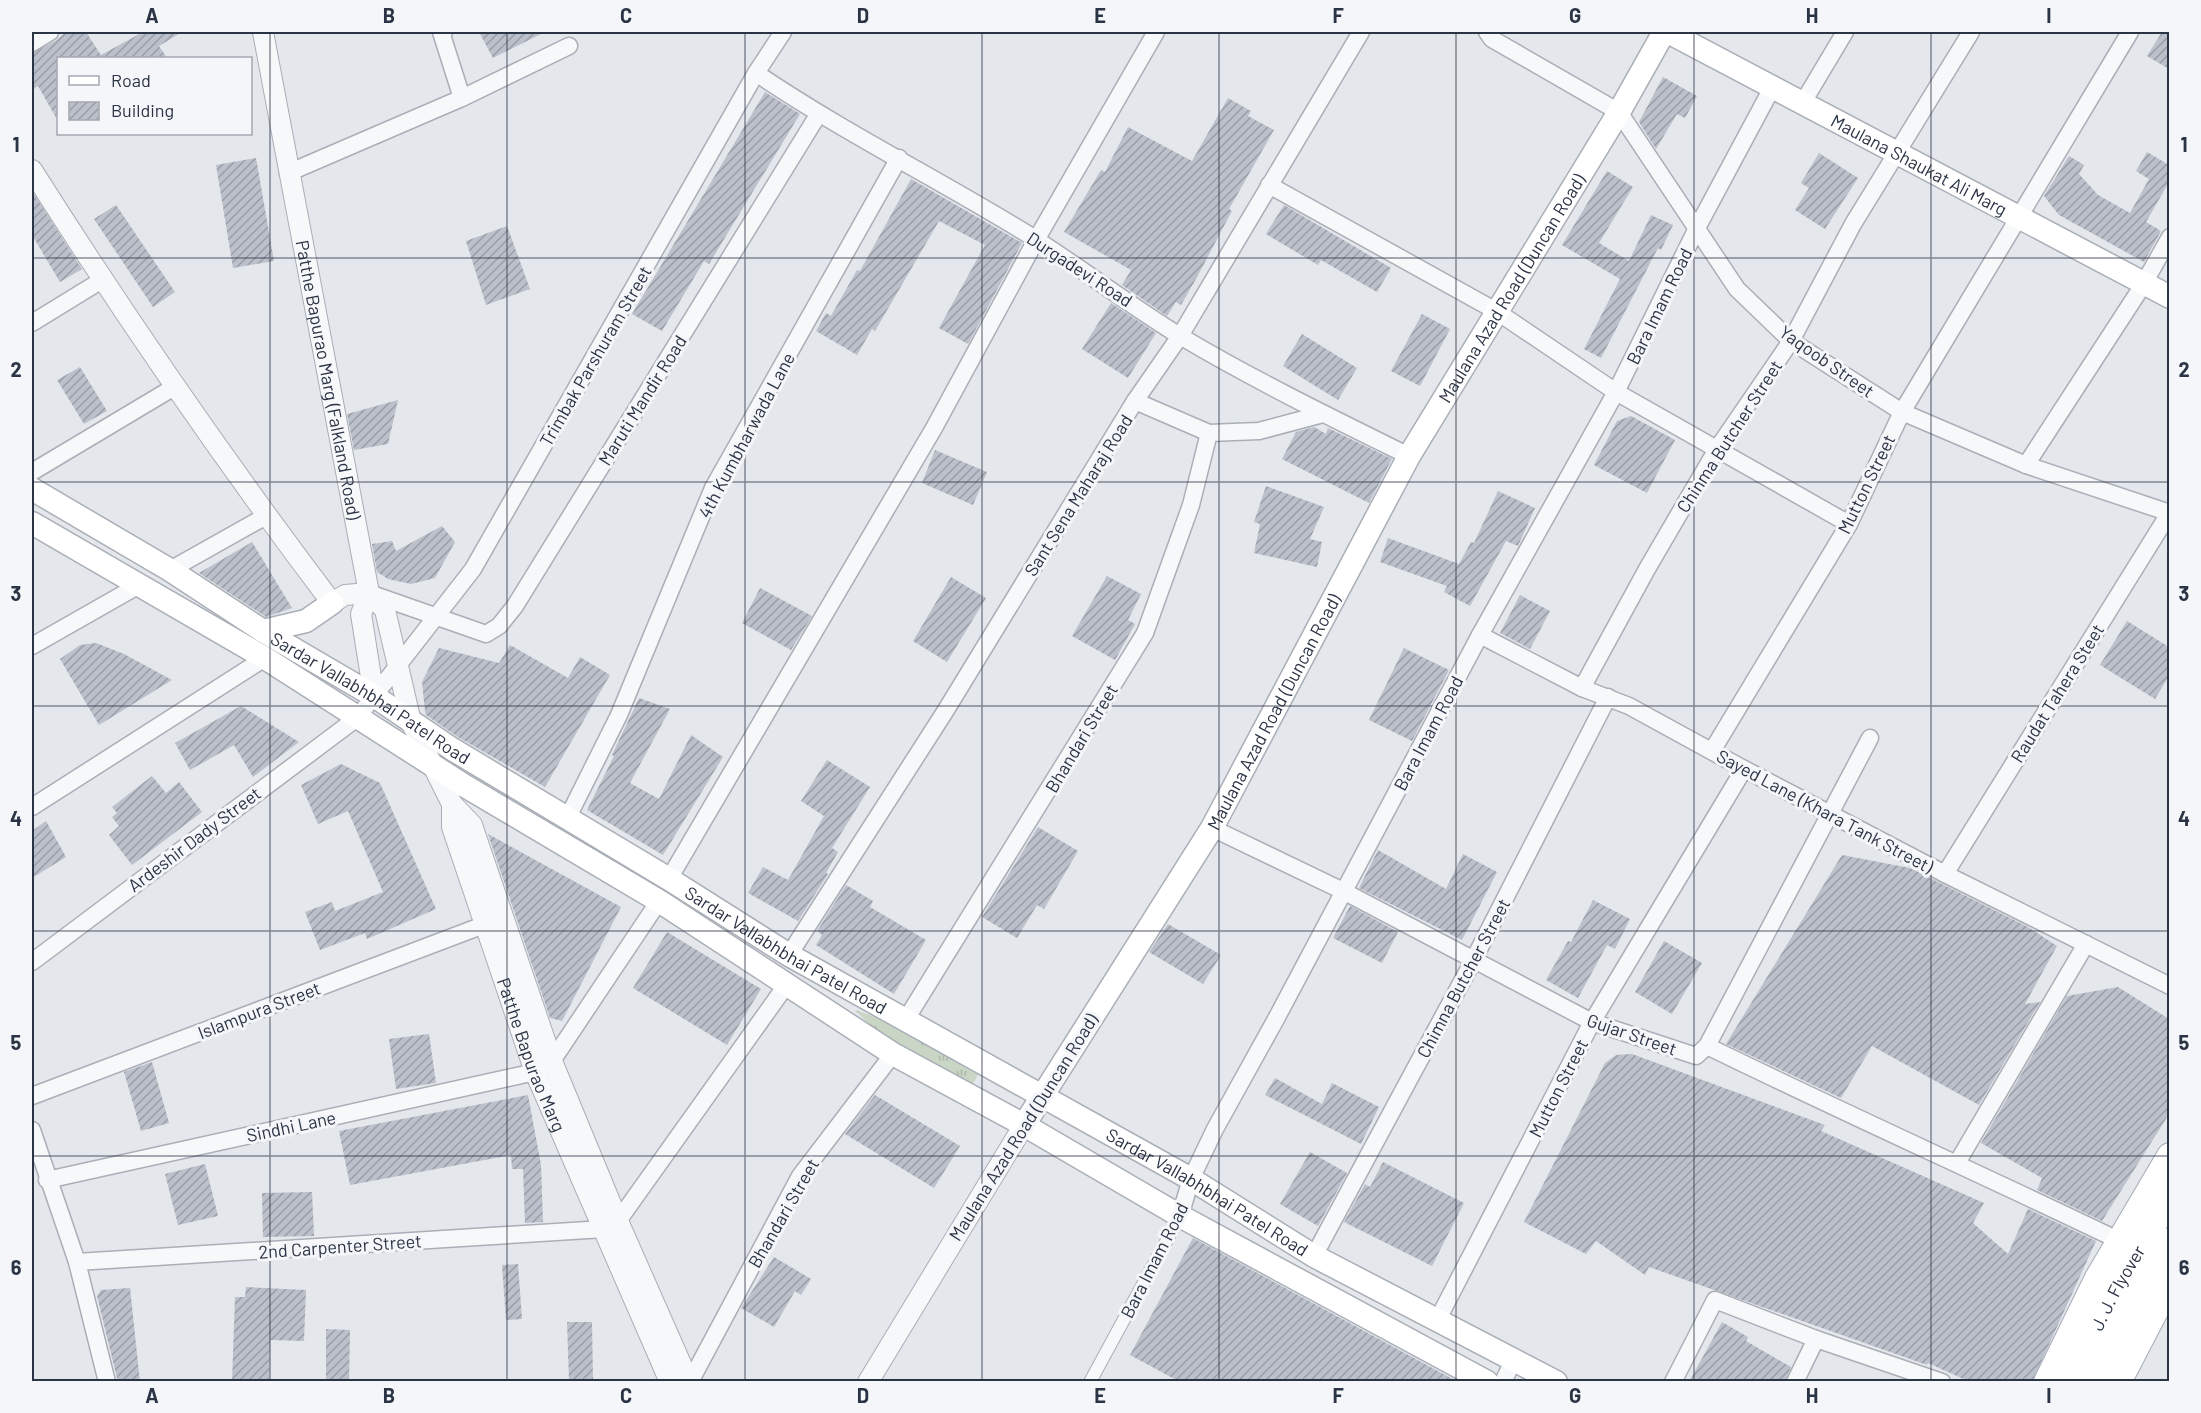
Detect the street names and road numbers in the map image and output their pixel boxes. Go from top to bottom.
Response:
street label: Maulana Shaukat Ali Marg [1827,109,2011,220]
street label: Maulana Azad Road (Duncan Road) [1433,170,1590,407]
street label: Durgadevi Road [1023,227,1137,311]
street label: Patthe Bapurao Marg (Falkland Road) [292,238,366,522]
street label: Bara Imam Road [1621,244,1697,368]
street label: Trimbak Parshuram Street [534,262,656,450]
street label: Yaqoob Street [1775,320,1879,402]
street label: Maruti Mandir Road [593,331,691,469]
street label: 4th Kumbharwada Lane [693,348,799,522]
street label: Chinma Butcher Street [1671,356,1787,516]
street label: Sant Sena Maharaj Road [1019,410,1137,580]
street label: Mutton Street [1833,431,1899,537]
street label: Maulana Azad Road (Duncan Road) [1202,590,1345,834]
street label: Raudat Tahera Steet [2006,620,2108,766]
street label: Sardar Vallabhbhai Patel Road [267,627,474,768]
street label: Bara Imam Road [1389,672,1467,794]
street label: Bhandari Street [1040,680,1122,796]
street label: Sayed Lane (Khara Tank Street) [1713,744,1937,878]
street label: Ardeshir Dady Street [123,782,265,896]
street label: Sardar Vallabhbhai Patel Road [681,881,891,1018]
street label: Chimna Butcher Street [1412,895,1514,1061]
street label: Patthe Bapurao Marg [493,975,571,1135]
street label: Islampura Street [195,977,323,1043]
street label: Gujar Street [1584,1008,1680,1060]
street label: Maulana Azad Road (Duncan Road) [944,1009,1102,1245]
street label: Mutton Street [1524,1035,1592,1141]
street label: Sindhi Lane [244,1106,338,1146]
street label: Sardar Vallabhbhai Patel Road [1103,1123,1312,1261]
street label: Bhandari Street [743,1154,823,1272]
street label: Bara Imam Road [1115,1199,1193,1321]
street label: 2nd Carpenter Street [258,1229,422,1263]
street label: J. J. Flyover [2085,1241,2150,1334]

